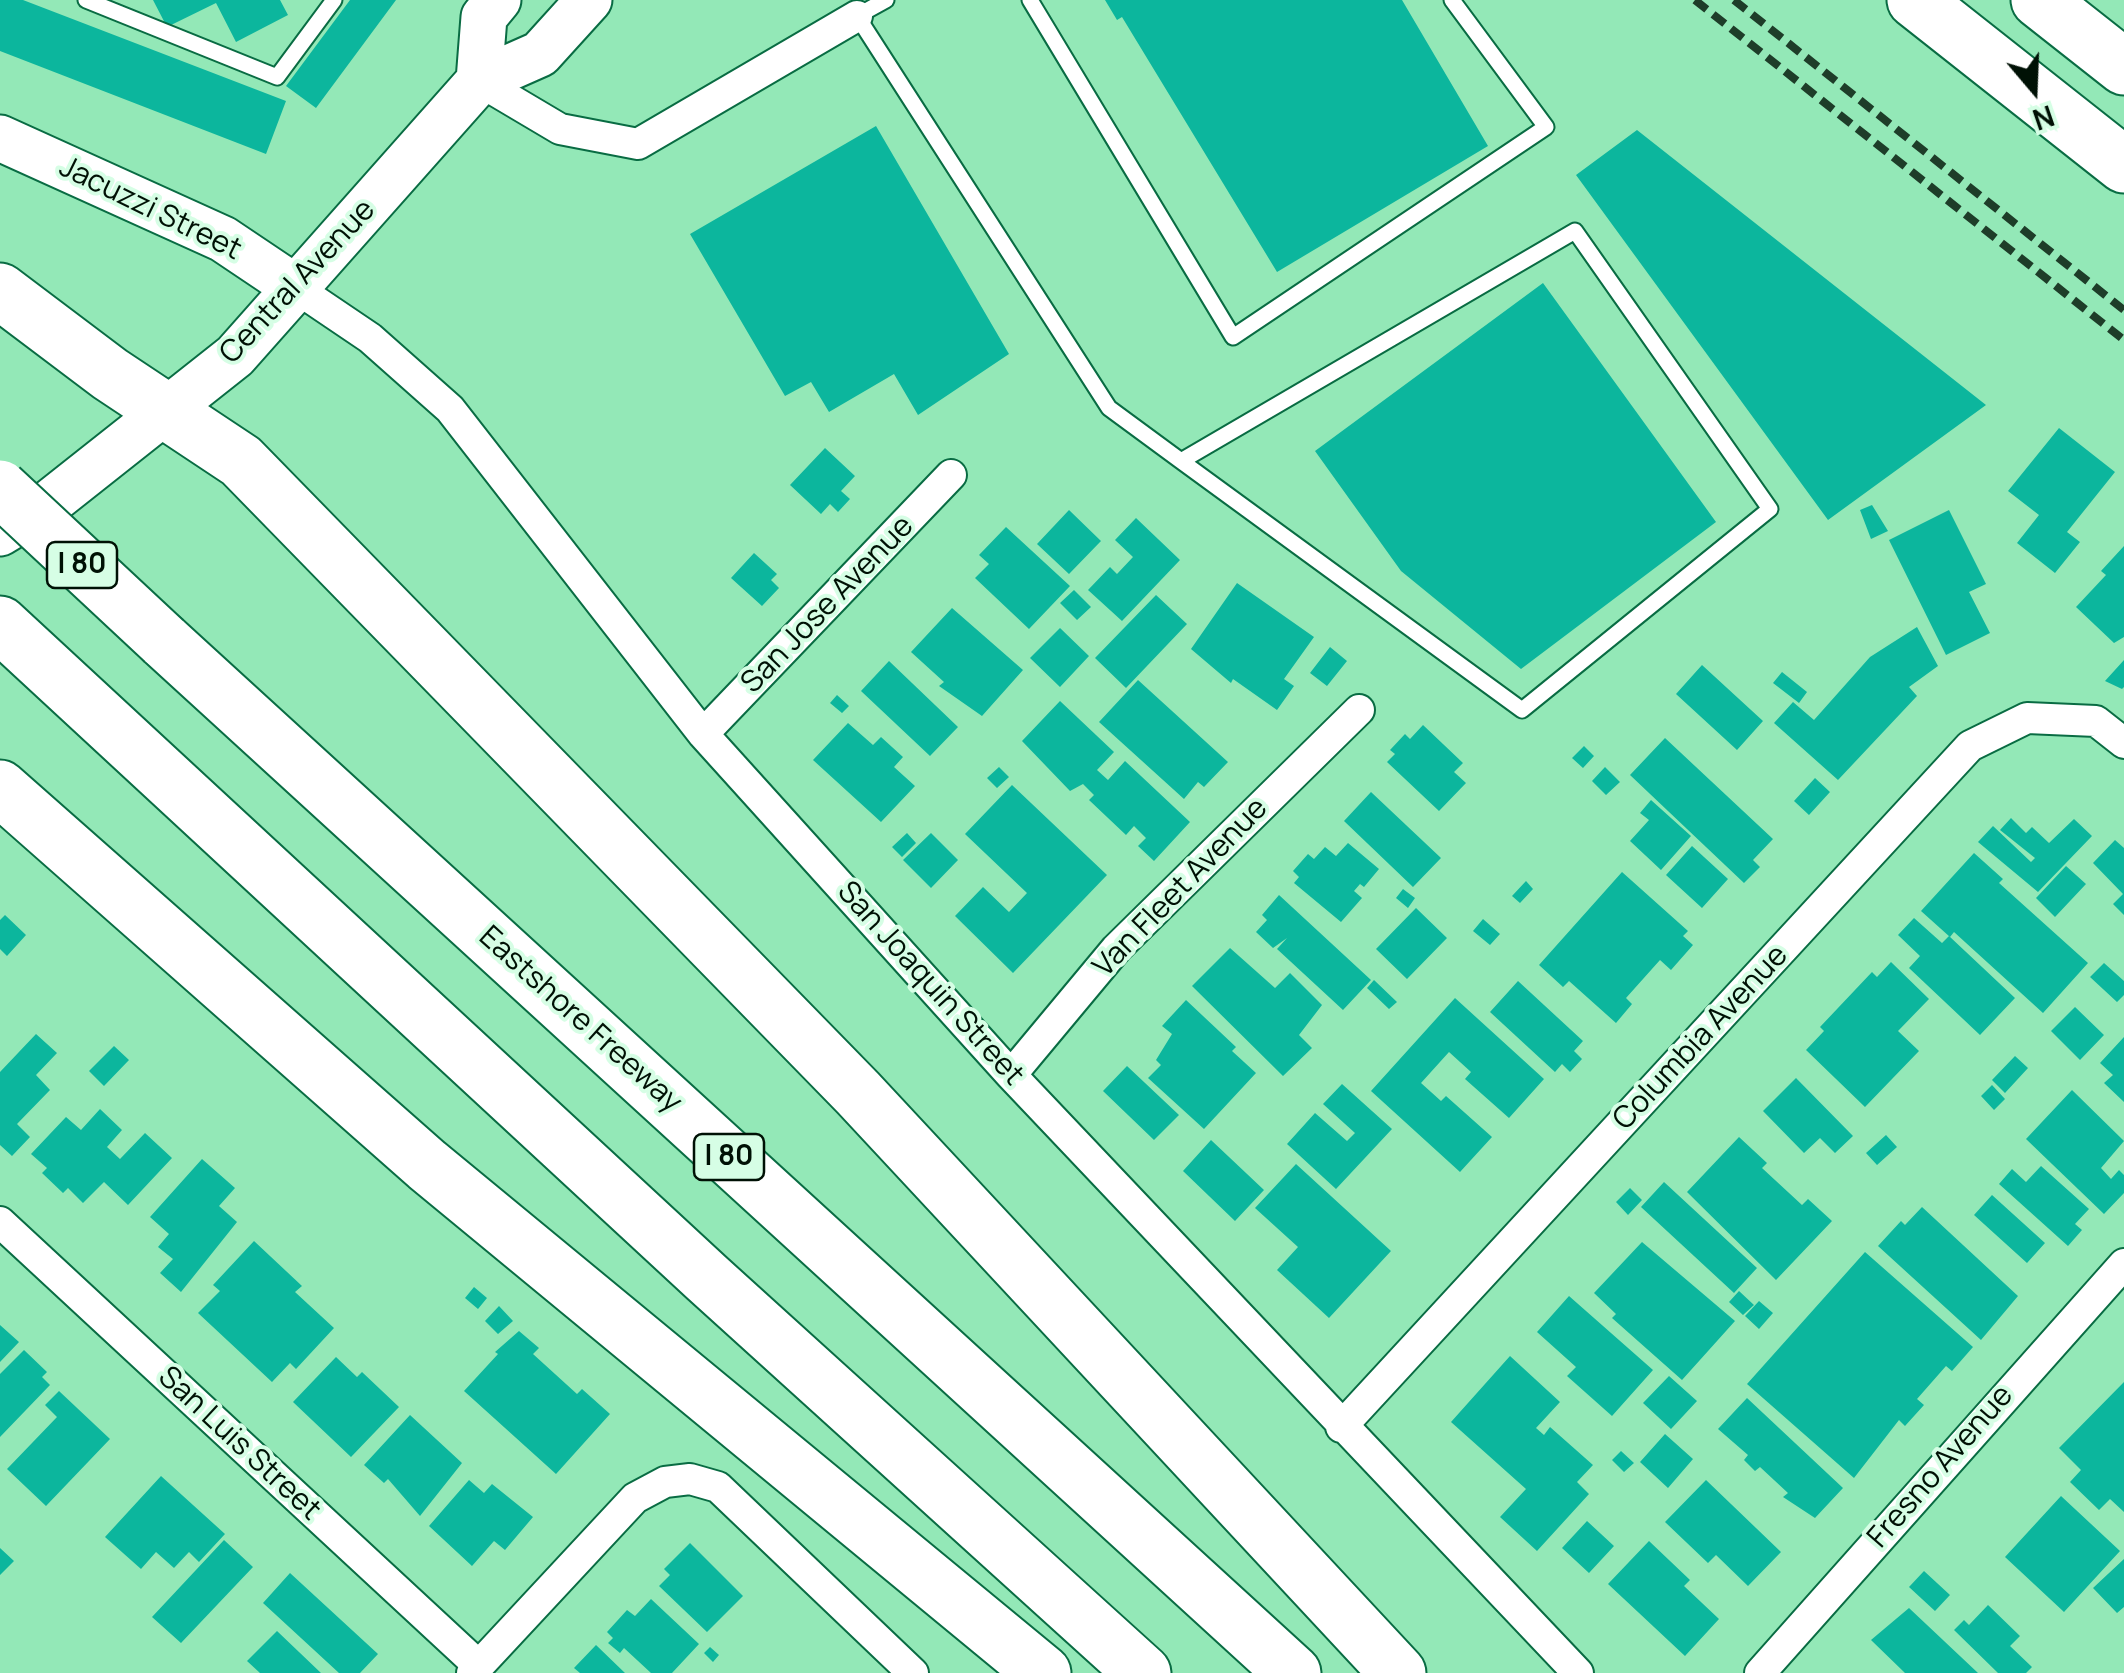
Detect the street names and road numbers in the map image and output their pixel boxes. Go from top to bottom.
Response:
street label: Jacuzzi Street [53,149,247,269]
street label: Central Avenue [213,193,383,371]
street label: San Jose Avenue [734,509,922,701]
road number: I 80 [47,542,117,588]
street label: Van Fleet Avenue [1086,791,1276,985]
street label: San Joaquin Street [829,875,1031,1093]
street label: Eastshore Freeway [471,919,689,1121]
street label: Columbia Avenue [1606,938,1796,1138]
road number: I 80 [694,1134,764,1180]
street label: San Luis Street [150,1360,328,1528]
street label: Fresno Avenue [1861,1379,2021,1555]

